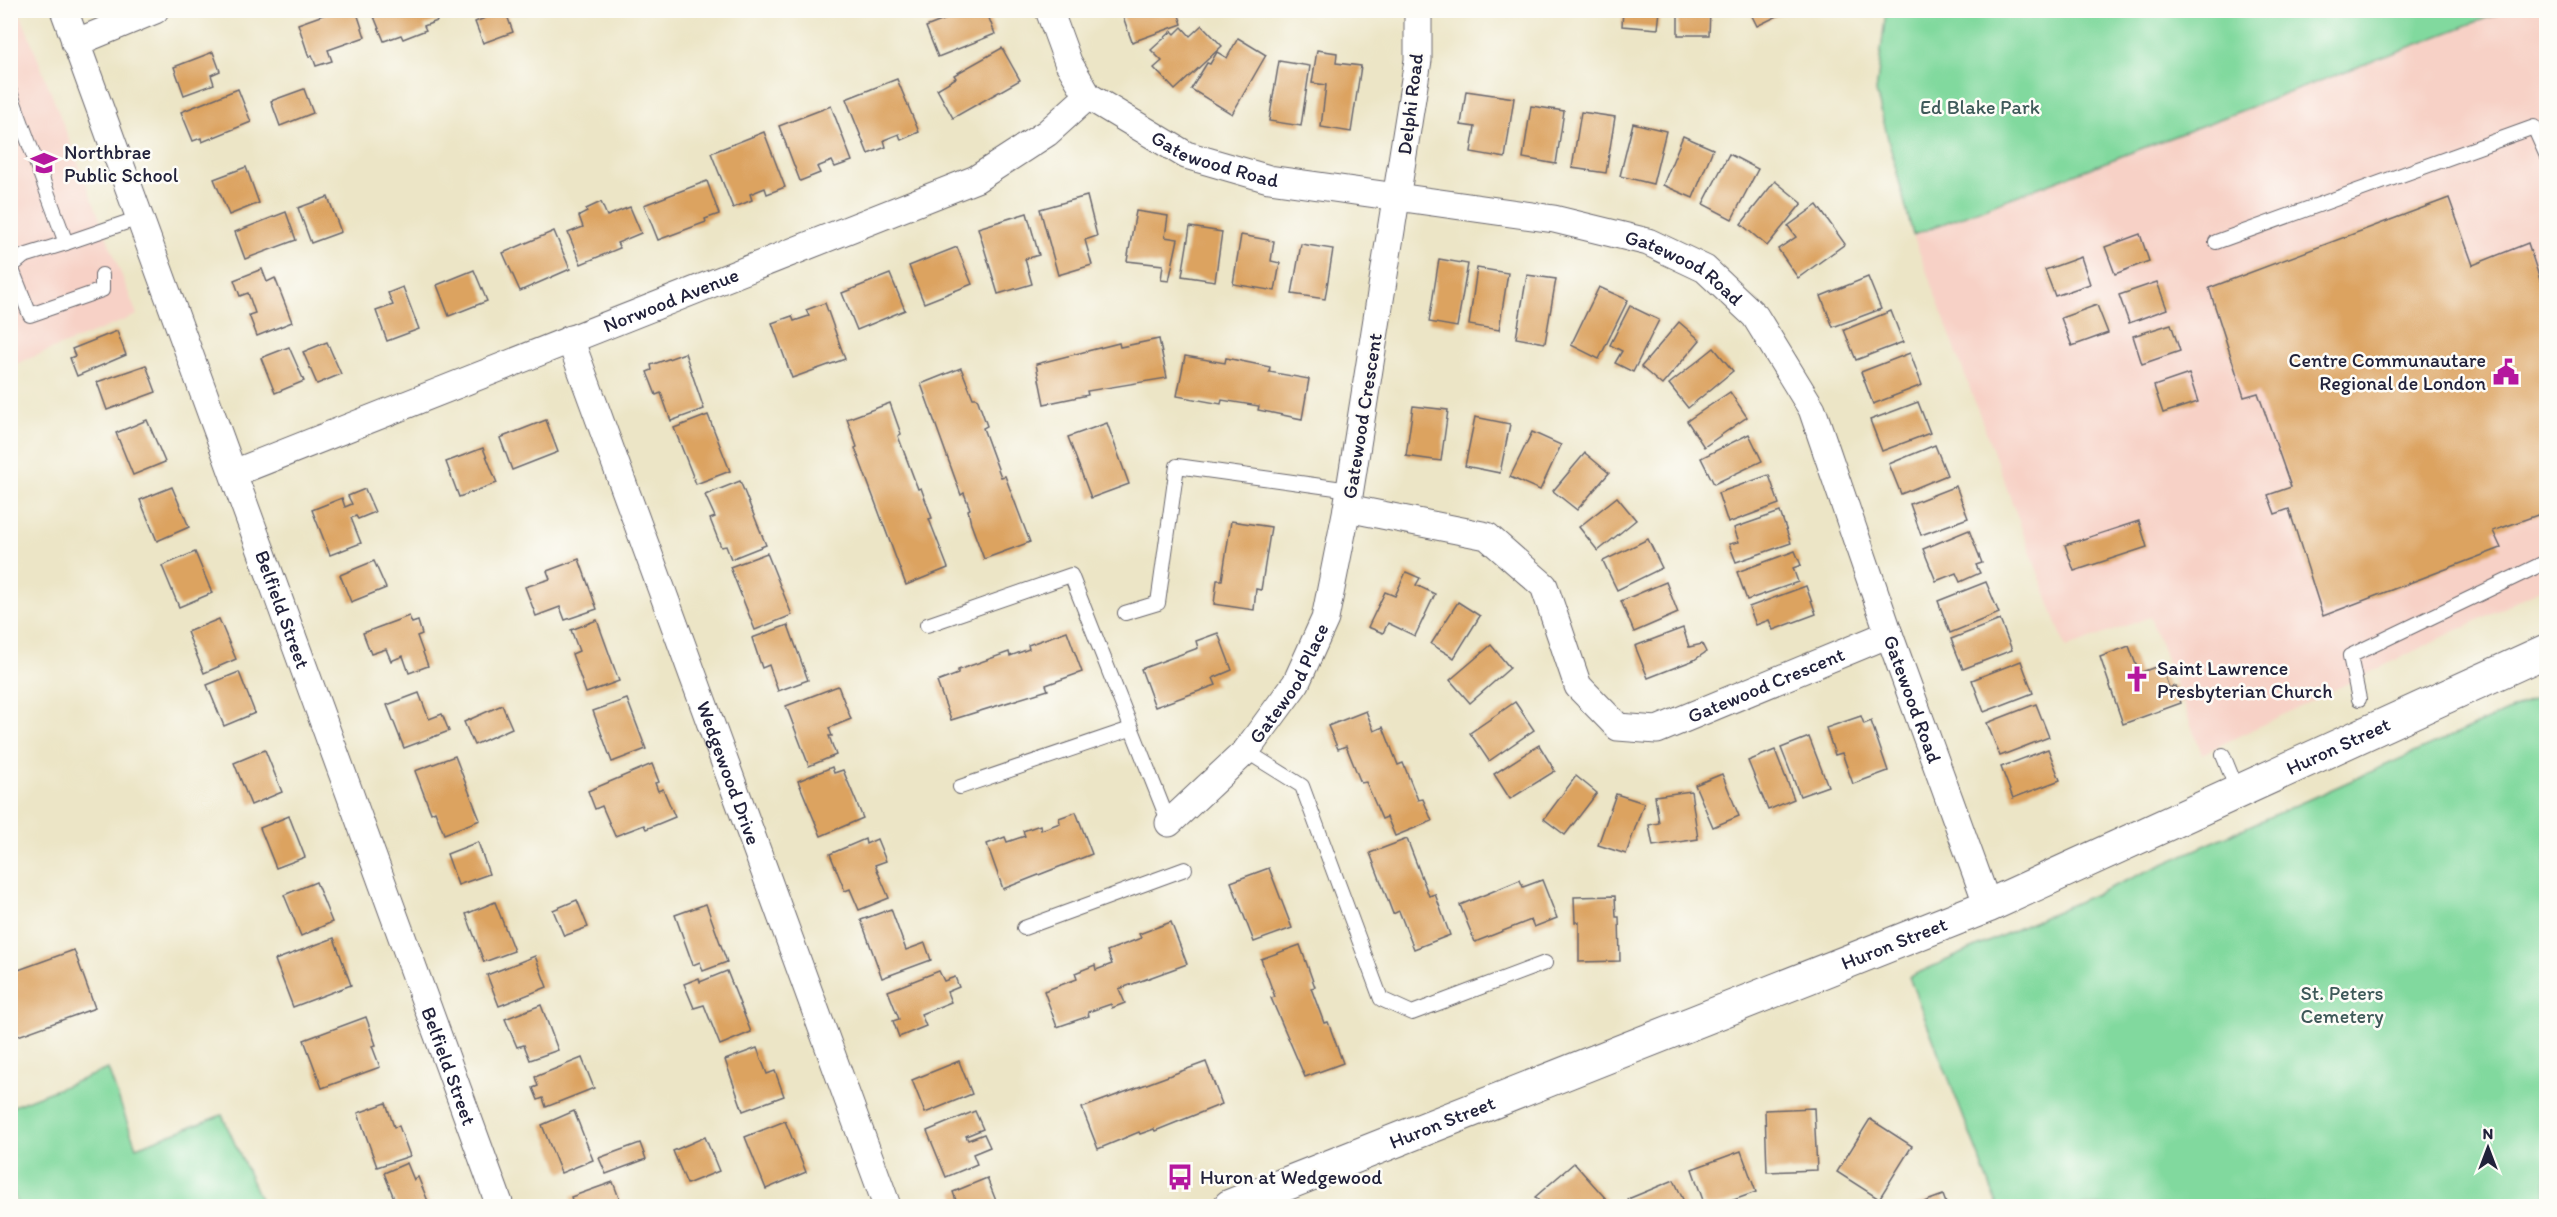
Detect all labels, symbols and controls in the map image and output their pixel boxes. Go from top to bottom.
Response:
street label: Delphi Road [1392,52,1428,156]
park label: Ed Blake Park [1920,95,2040,119]
street label: Gatewood Road [1147,125,1280,192]
place label: Northbrae Public School [64,140,179,187]
school or university icon: Northbrae Public School [29,148,59,178]
street label: Gatewood Road [1622,225,1748,311]
street label: Norwood Avenue [600,262,742,337]
street label: Gatewood Crescent [1337,331,1387,501]
place label: Centre Communautare Regional de London [2289,348,2486,395]
public building icon: Centre Communautare Regional de London [2491,357,2521,387]
street label: Belfield Street [250,547,315,672]
street label: Gatewood Place [1244,619,1333,748]
street label: Gatewood Road [1878,632,1947,766]
street label: Gatewood Crescent [1684,642,1848,728]
place label: Saint Lawrence Presbyterian Church [2157,656,2332,703]
church icon: Saint Lawrence Presbyterian Church [2122,664,2152,694]
street label: Wedgewood Drive [691,698,766,848]
street label: Huron Street [2282,712,2394,780]
street label: Huron Street [1838,911,1951,975]
park label: St. Peters Cemetery [2300,981,2384,1028]
street label: Belfield Street [416,1004,482,1129]
street label: Huron Street [1386,1090,1499,1154]
north arrow [2458,1118,2518,1178]
text: N [2483,1124,2493,1143]
bus stop icon: Huron at Wedgewood [1165,1162,1195,1192]
place label: Huron at Wedgewood [1200,1165,1382,1189]

